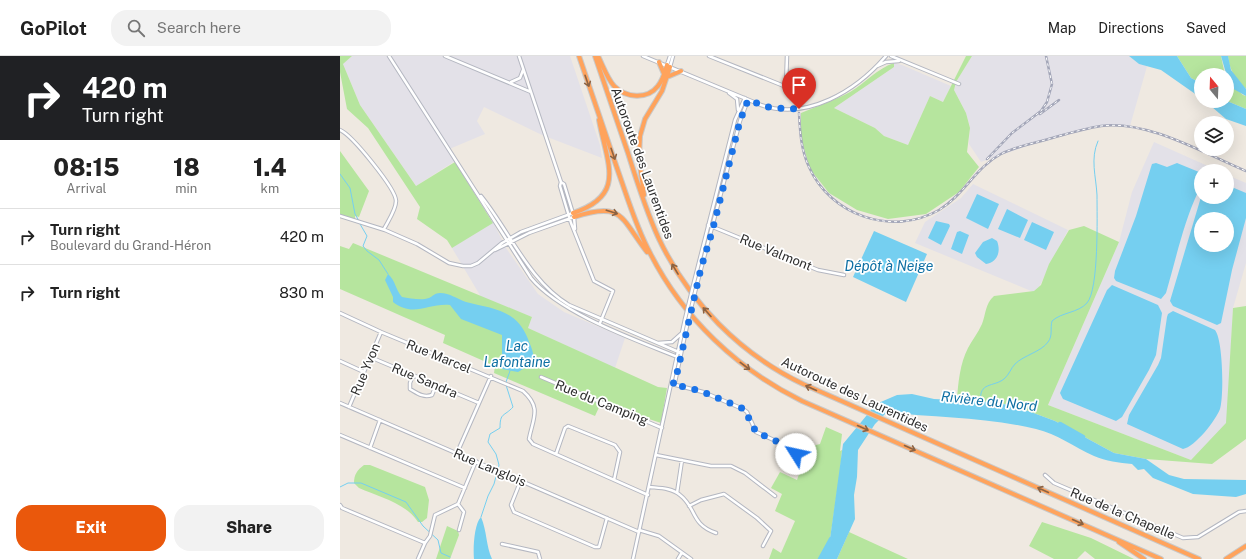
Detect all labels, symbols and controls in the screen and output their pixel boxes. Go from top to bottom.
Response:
search box [111,10,391,46]
text: GoPilot [20,17,87,39]
icon: search [125,17,147,39]
text: Search here [157,19,241,36]
text: Map [1048,20,1076,36]
text: Directions [1098,20,1164,36]
text: Saved [1186,20,1226,36]
pin [782,68,816,109]
north arrow [1194,68,1234,108]
map controls [1194,68,1234,252]
text: 420 m [82,71,168,104]
icon: right [16,72,68,124]
icon: arrive [788,74,810,96]
one-way arrow [584,75,592,87]
street label: Autoroute des Laurentides [608,85,677,241]
text: Turn right [82,105,164,126]
button: layers [1194,116,1234,156]
one-way arrow [609,148,617,160]
text: 08:15 [53,153,120,181]
text: 18 [173,153,200,181]
text: 1.4 [253,153,287,181]
button: + [1194,164,1234,204]
text: Arrival [66,181,107,196]
text: min [175,181,197,196]
text: km [261,181,279,196]
one-way arrow [605,209,618,216]
button: − [1194,212,1234,252]
text: Turn right [50,221,120,238]
icon: right [16,226,38,248]
text: 420 m [280,228,324,245]
street label: Rue Valmont [738,231,814,274]
text: Boulevard du Grand-Héron [50,238,211,253]
water label: Dépôt à Neige [845,258,934,274]
one-way arrow [671,263,679,275]
icon: right [16,282,38,304]
text: Turn right [50,284,120,301]
text: 830 m [279,284,324,301]
one-way arrow [703,307,712,317]
street label: Rue Marcel [404,337,473,376]
water label: Lac Lafontaine [484,338,551,370]
street label: Rue Yvon [348,341,383,398]
street label: Autoroute des Laurentides [779,354,931,435]
street label: Rue Sandra [390,360,460,401]
one-way arrow [739,362,750,370]
street label: Rue du Camping [553,377,650,428]
one-way arrow [806,383,818,391]
water label: Rivière du Nord [940,388,1038,414]
one-way arrow [857,424,869,432]
position arrow [775,433,817,475]
street label: Rue Langlois [451,445,528,490]
one-way arrow [904,445,916,452]
street label: Rue de la Chapelle [1068,485,1177,542]
one-way arrow [1037,486,1049,493]
button: Exit [16,505,166,551]
button: Share [174,505,324,551]
one-way arrow [1072,519,1084,526]

